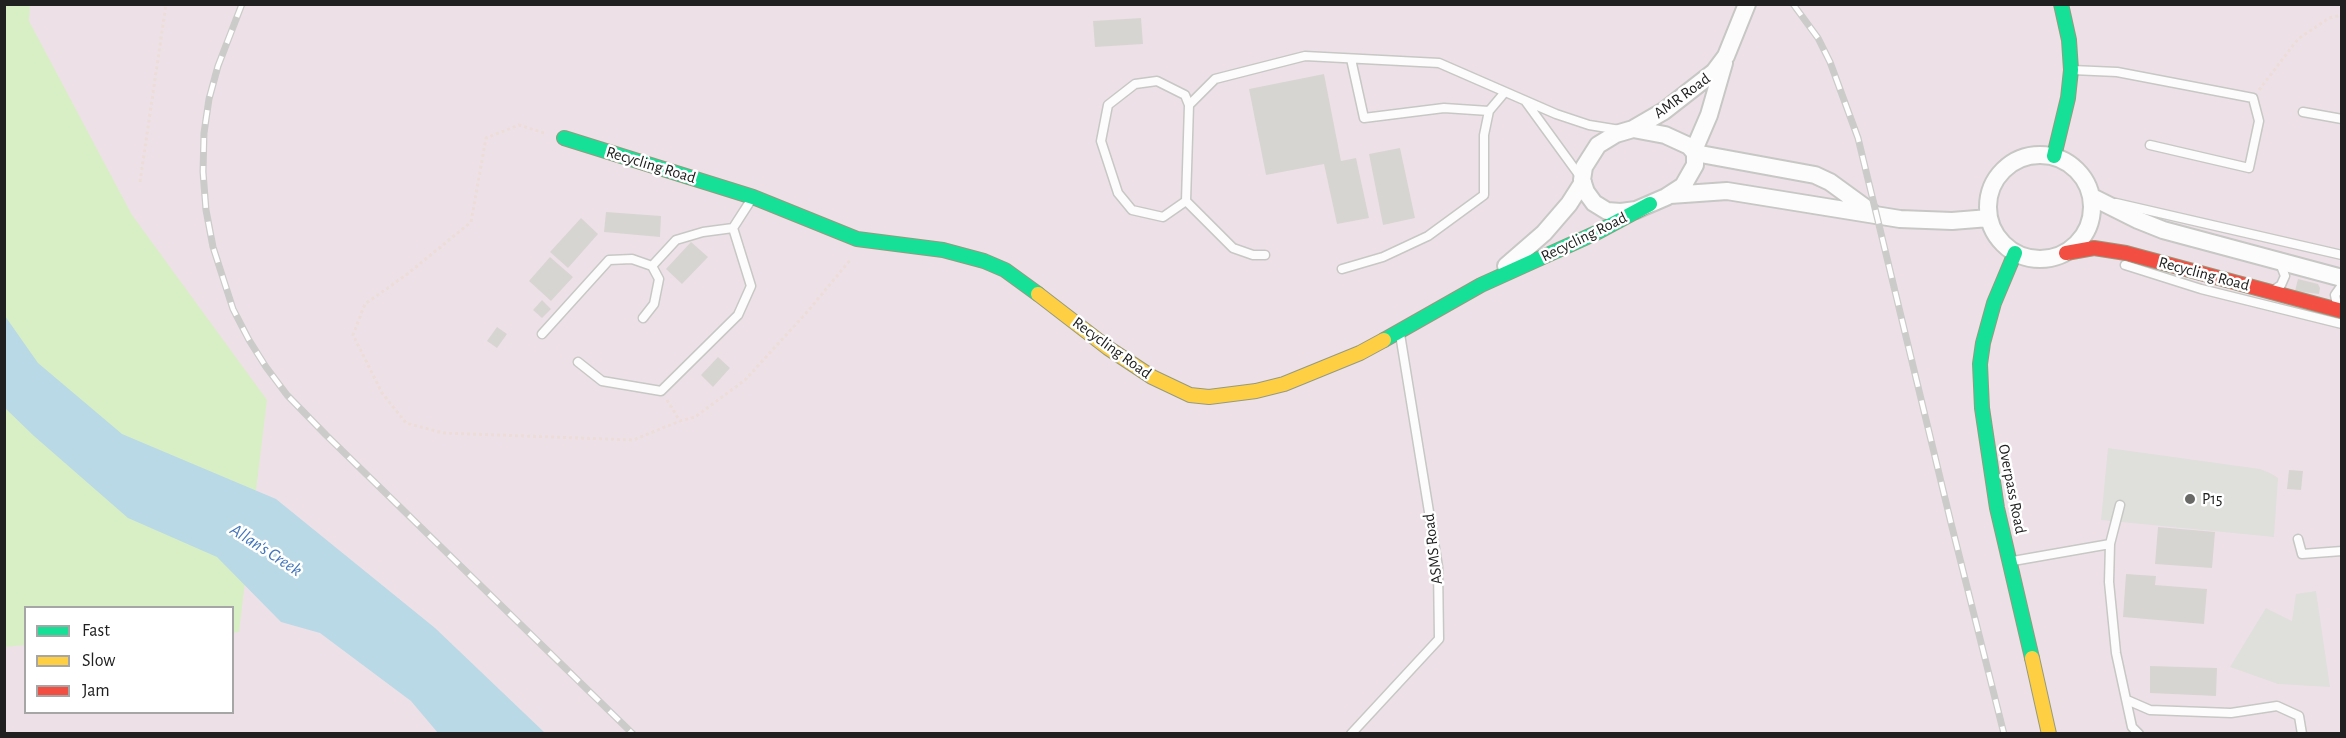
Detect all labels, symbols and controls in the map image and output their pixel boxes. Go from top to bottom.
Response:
street label: AMR Road [1650,69,1714,123]
street label: Recycling Road [604,142,698,188]
street label: Recycling Road [1538,208,1630,266]
street label: Recycling Road [2157,253,2251,295]
street label: Recycling Road [1069,313,1155,383]
street label: Overpass Road [1994,442,2030,536]
place label: P15 [2202,489,2223,509]
marker: P15 [2183,492,2197,506]
street label: ASMS Road [1419,512,1447,586]
water label: Allan's Creek [226,519,306,581]
legend [24,606,234,714]
text: Fast [82,622,110,640]
text: Slow [82,652,115,670]
text: Jam [82,682,110,700]

